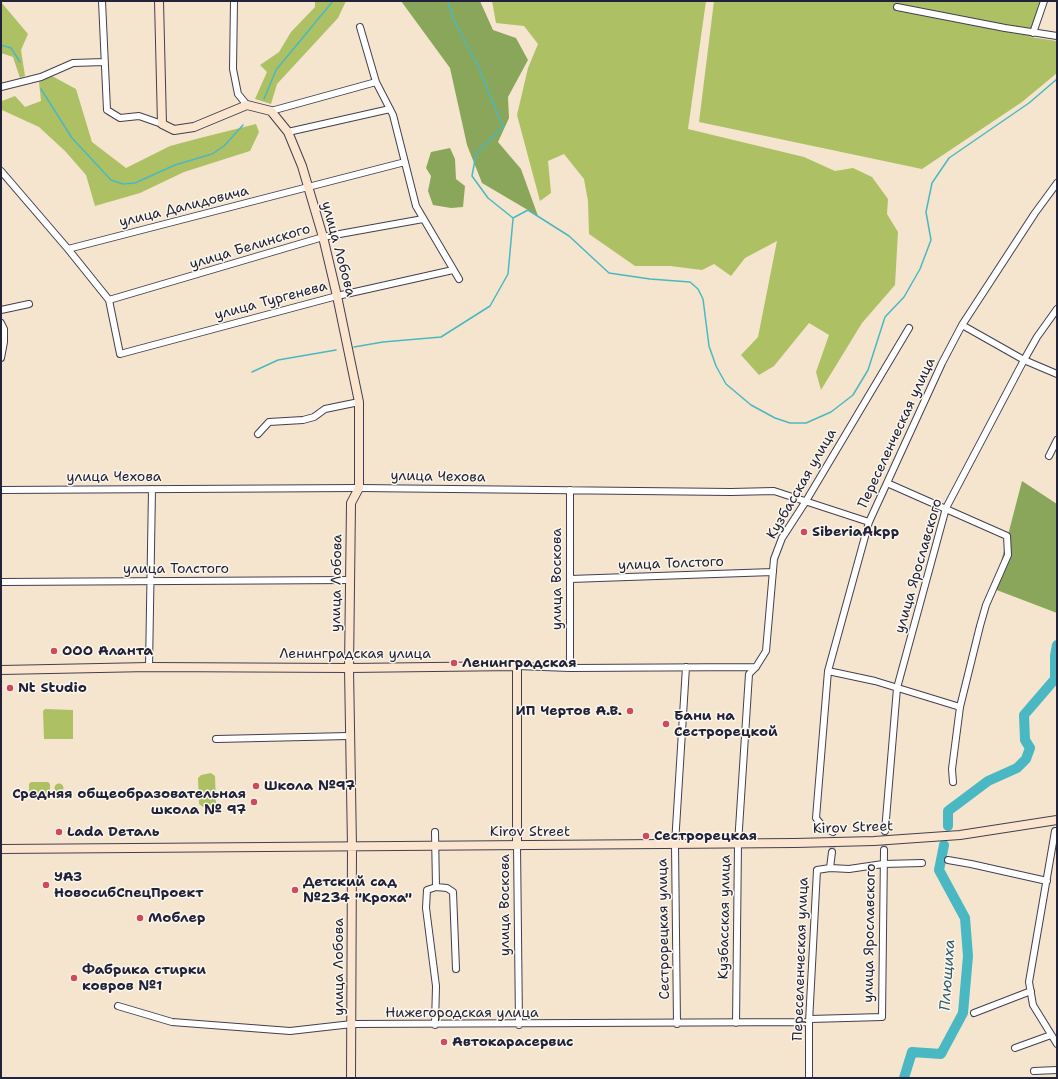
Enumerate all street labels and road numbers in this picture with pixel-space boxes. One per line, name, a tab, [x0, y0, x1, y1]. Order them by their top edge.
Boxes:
street label: улица Далидовича	[118, 183, 250, 231]
street label: улица Лобова	[317, 200, 359, 298]
street label: улица Белинского	[188, 221, 312, 273]
street label: улица Тургенева	[213, 278, 329, 324]
street label: Переселенческая улица	[855, 355, 939, 511]
street label: Кузбасская улица	[764, 426, 840, 542]
street label: улица Чехова	[390, 468, 486, 486]
street label: улица Чехова	[66, 469, 162, 485]
street label: улица Ярославского	[892, 497, 946, 635]
street label: улица Воскова	[549, 528, 565, 630]
street label: улица Лобова	[328, 534, 346, 632]
street label: улица Толстого	[618, 554, 724, 574]
street label: улица Толстого	[123, 561, 229, 577]
street label: Ленинградская улица	[279, 646, 431, 662]
street label: Kirov Street	[813, 818, 893, 838]
street label: Kirov Street	[490, 824, 570, 840]
street label: улица Воскова	[497, 854, 513, 956]
street label: Кузбасская улица	[716, 855, 734, 979]
street label: Сестрорецкая улица	[654, 858, 674, 1000]
street label: улица Ярославского	[860, 863, 880, 1003]
street label: Переселенческая улица	[790, 877, 812, 1041]
street label: улица Лобова	[331, 918, 347, 1016]
street label: Нижегородская улица	[385, 1005, 539, 1021]

